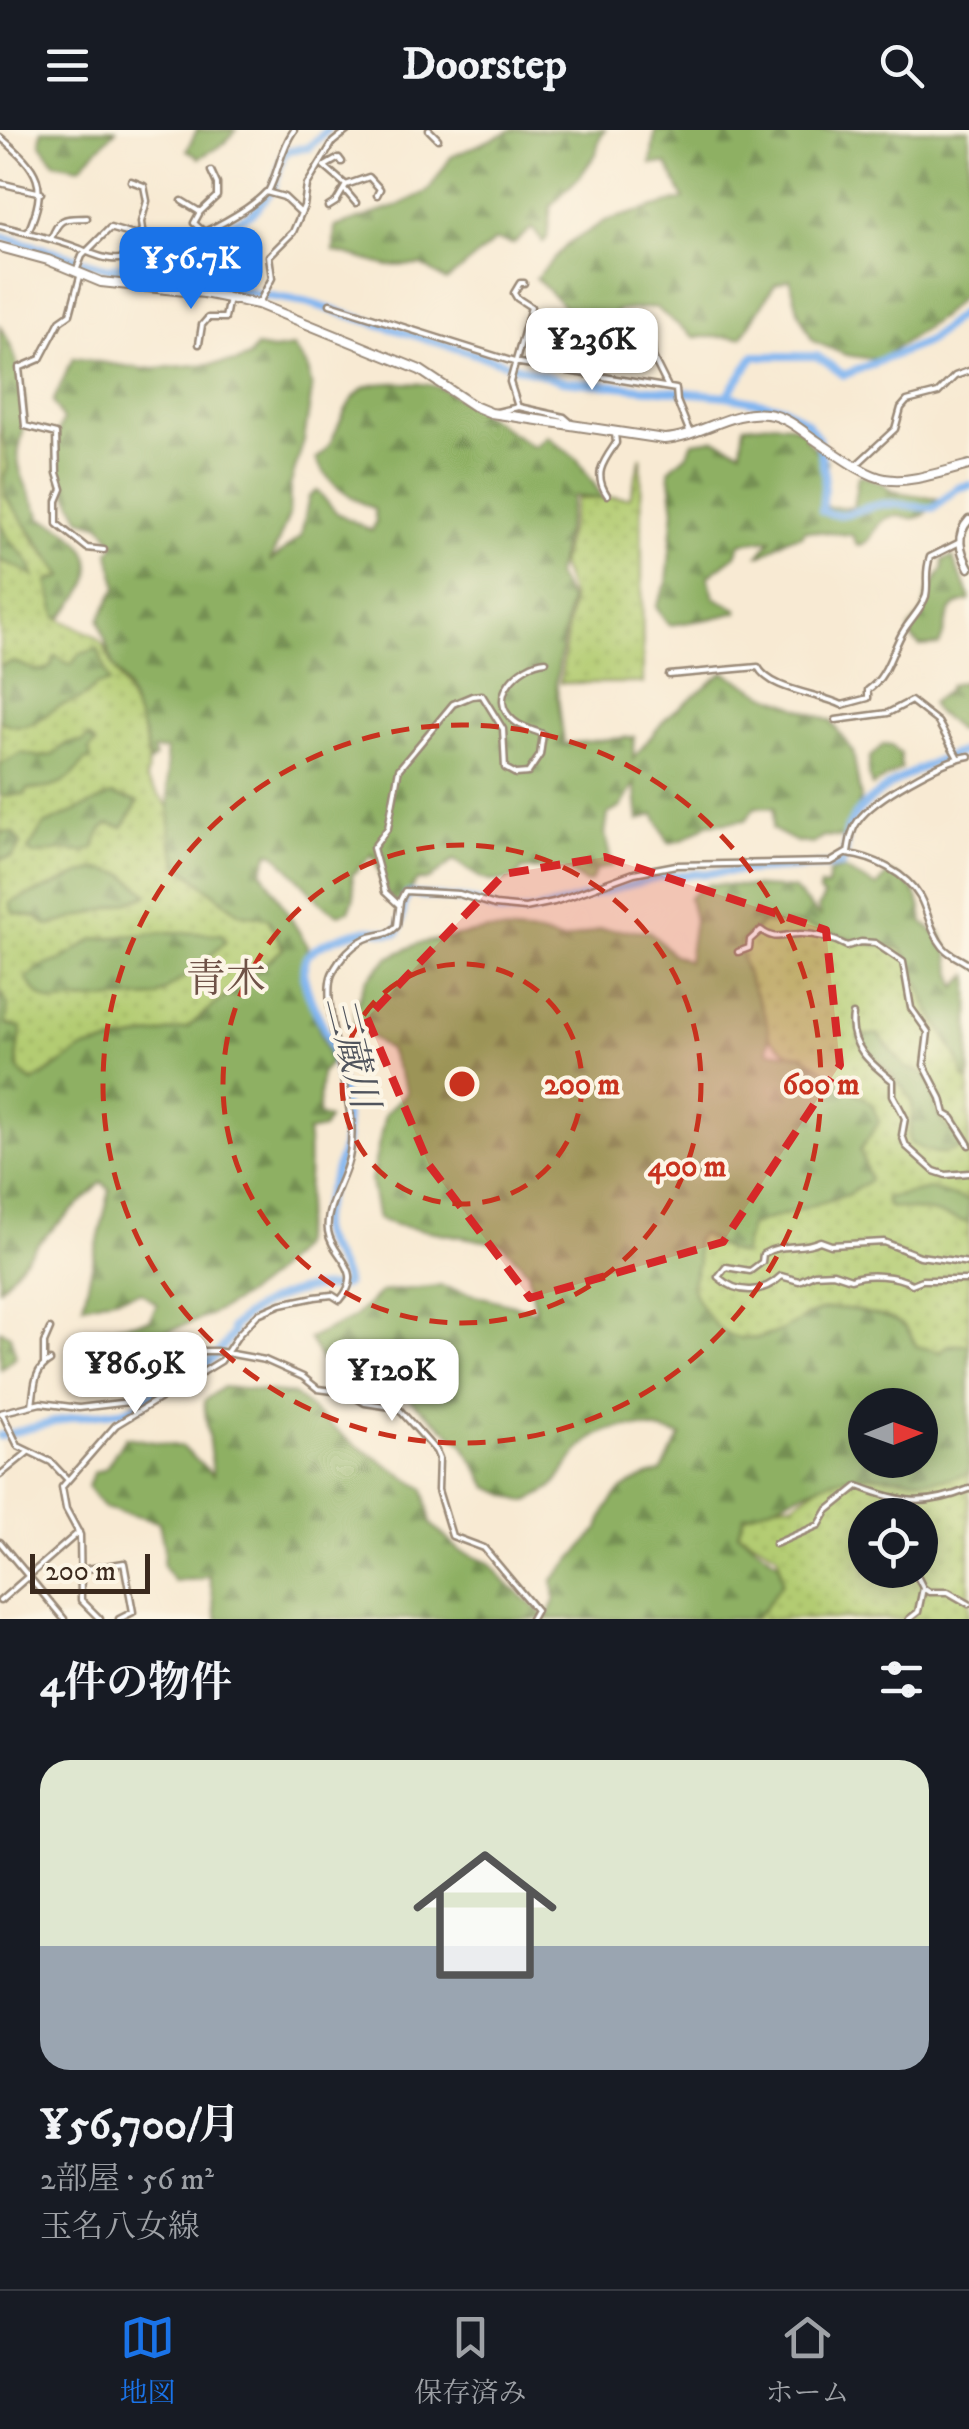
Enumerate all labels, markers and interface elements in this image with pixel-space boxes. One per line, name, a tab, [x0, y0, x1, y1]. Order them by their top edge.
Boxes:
text: Doorstep	[402, 37, 567, 93]
icon: menu	[40, 38, 95, 93]
icon: search	[874, 38, 929, 93]
pin: ¥56.7K	[110, 227, 272, 312]
text: ¥56.7K	[141, 239, 241, 279]
pin: ¥236K	[522, 308, 662, 393]
text: ¥236K	[548, 320, 636, 360]
district label: 青木	[186, 956, 266, 1006]
water label: 三蔵川	[314, 991, 389, 1117]
centre of rings	[444, 1066, 480, 1102]
text: 200 m	[544, 1067, 620, 1104]
text: 600 m	[783, 1067, 860, 1104]
text: 400 m	[648, 1149, 727, 1186]
pin: ¥86.9K	[54, 1332, 216, 1417]
pin: ¥120K	[322, 1339, 462, 1424]
text: ¥86.9K	[85, 1344, 185, 1384]
text: ¥120K	[348, 1351, 436, 1391]
north arrow	[848, 1388, 938, 1478]
map controls	[848, 1388, 938, 1588]
button: locate	[848, 1498, 938, 1588]
scale bar	[30, 1549, 150, 1594]
text: 200 m	[45, 1554, 116, 1589]
icon: filters	[874, 1652, 929, 1707]
text: 4件の物件	[40, 1658, 232, 1710]
icon: home	[395, 1825, 575, 2005]
text: ¥56,700/月	[40, 2100, 240, 2152]
text: 2部屋 · 56 m²	[40, 2160, 214, 2200]
text: 玉名八女線	[40, 2208, 200, 2248]
tab: 地図	[119, 2310, 176, 2411]
tab: 保存済み	[414, 2310, 527, 2411]
tab: ホーム	[765, 2310, 850, 2411]

